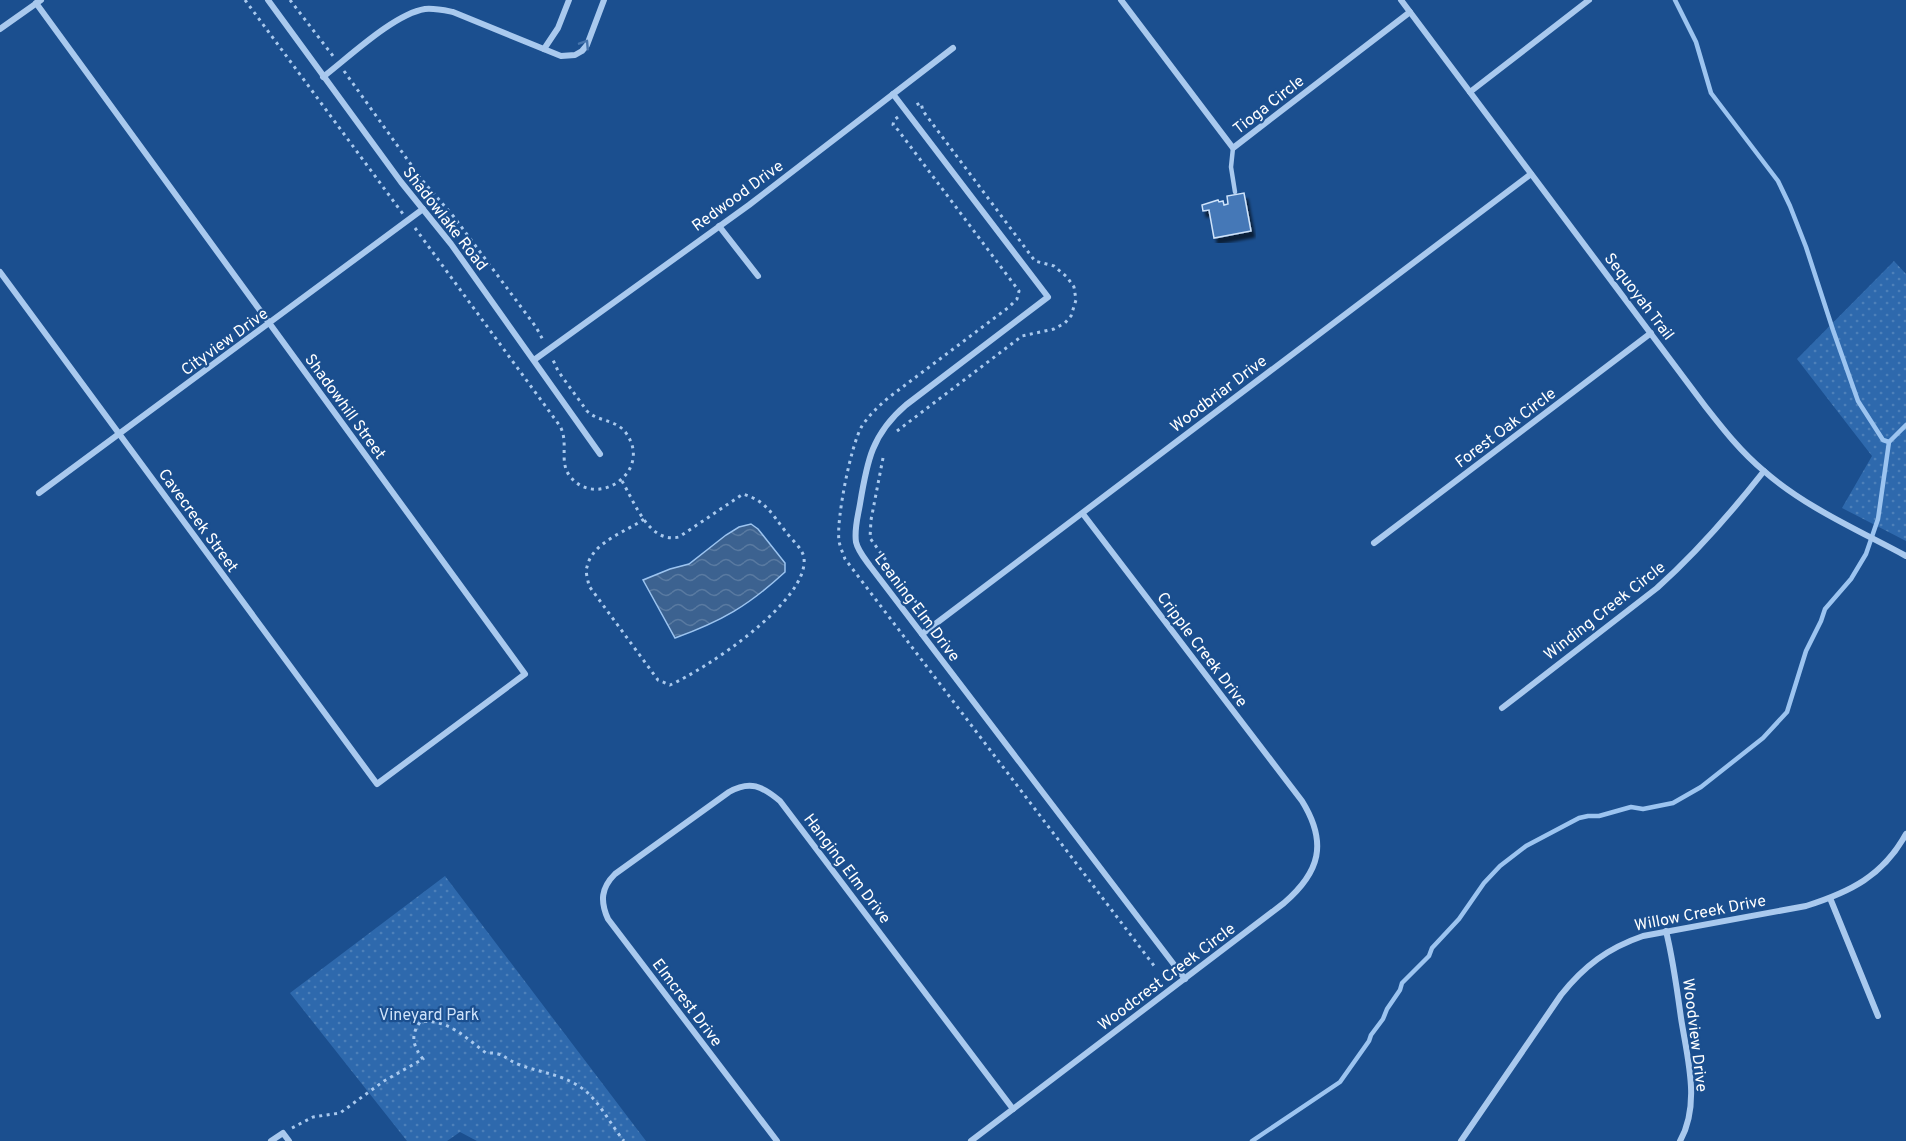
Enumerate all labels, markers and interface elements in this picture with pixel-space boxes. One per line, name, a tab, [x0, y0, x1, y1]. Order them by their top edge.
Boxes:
one-way arrow	[578, 40, 589, 51]
street label: Tioga Circle	[1230, 72, 1309, 140]
street label: Redwood Drive	[688, 157, 788, 237]
street label: Shadowlake Road	[398, 163, 491, 275]
street label: Sequoyah Trail	[1599, 250, 1678, 345]
street label: Cityview Drive	[178, 304, 273, 381]
street label: Shadowhill Street	[299, 350, 389, 464]
street label: Woodbriar Drive	[1167, 352, 1272, 438]
street label: Forest Oak Circle	[1452, 384, 1561, 473]
street label: Cavecreek Street	[153, 465, 242, 577]
street label: Leaning Elm Drive	[869, 550, 964, 666]
street label: Winding Creek Circle	[1540, 558, 1670, 665]
street label: Cripple Creek Drive	[1152, 589, 1251, 712]
street label: Hanging Elm Drive	[798, 810, 894, 928]
street label: Willow Creek Drive	[1633, 891, 1768, 937]
street label: Woodcrest Creek Circle	[1095, 919, 1240, 1036]
street label: Elmcrest Drive	[647, 955, 726, 1051]
street label: Woodview Drive	[1677, 977, 1711, 1093]
park label: Vineyard Park	[379, 1006, 479, 1026]

